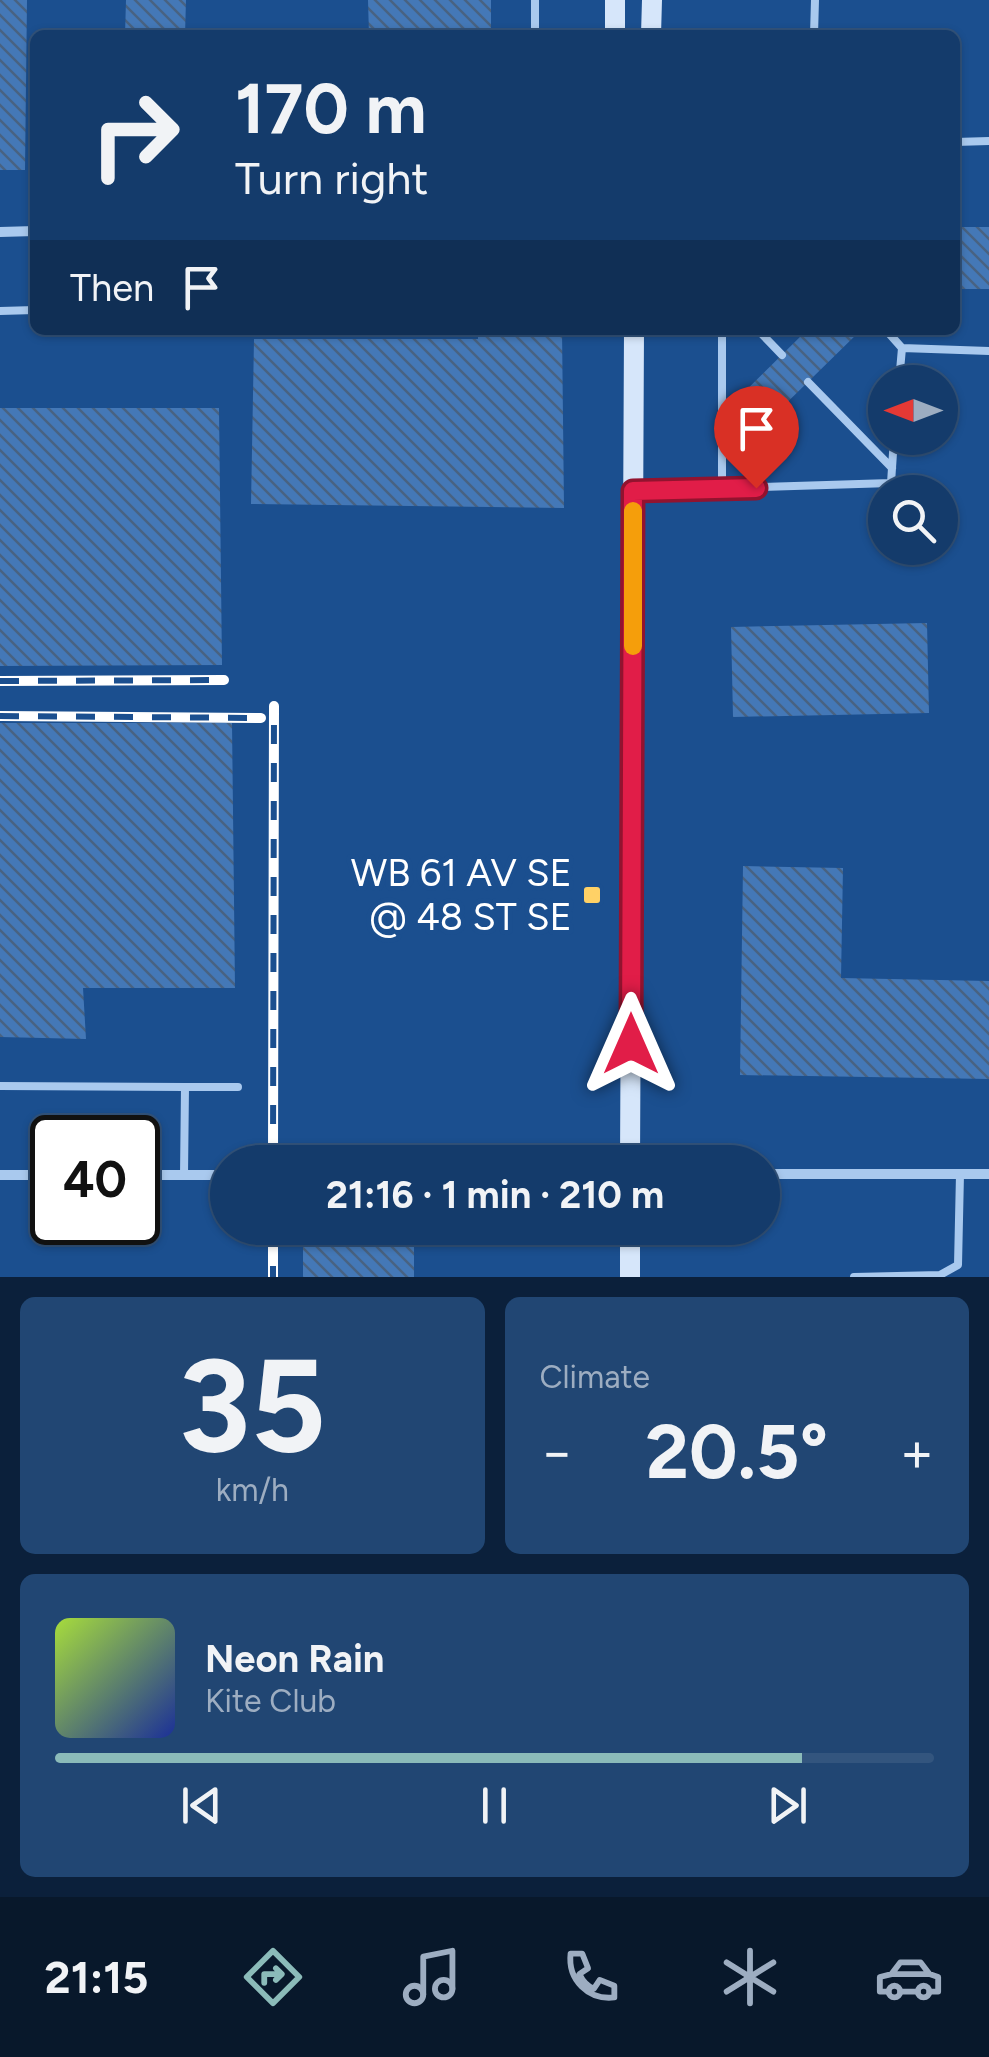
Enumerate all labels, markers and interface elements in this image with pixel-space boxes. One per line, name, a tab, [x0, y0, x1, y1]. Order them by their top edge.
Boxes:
text: 170 m	[235, 66, 427, 151]
icon: right	[70, 70, 200, 200]
text: Turn right	[235, 151, 428, 205]
icon: arrive	[174, 260, 229, 315]
text: Then	[70, 265, 154, 311]
north arrow	[868, 365, 958, 455]
map controls	[868, 365, 958, 565]
pin	[714, 386, 799, 489]
icon: arrive	[729, 401, 784, 456]
button: search	[868, 475, 958, 565]
place label: WB 61 AV SE @ 48 ST SE	[351, 850, 572, 940]
marker: WB 61 AV SE @ 48 ST SE	[581, 884, 603, 906]
position arrow	[579, 992, 683, 1096]
speed limit sign: 40	[30, 1115, 160, 1245]
text: 21:16 · 1 min · 210 m	[326, 1172, 664, 1218]
text: 35	[178, 1328, 326, 1484]
text: Climate	[540, 1358, 650, 1396]
text: 20.5°	[645, 1407, 828, 1497]
text: −	[540, 1419, 574, 1485]
text: +	[900, 1419, 934, 1485]
text: km/h	[216, 1471, 289, 1509]
text: Neon Rain	[205, 1636, 384, 1682]
text: Kite Club	[205, 1682, 336, 1720]
icon: previous	[174, 1778, 229, 1833]
icon: pause	[467, 1778, 522, 1833]
icon: next	[760, 1778, 815, 1833]
icon: directions	[238, 1942, 308, 2012]
icon: music	[397, 1942, 467, 2012]
icon: phone	[556, 1942, 626, 2012]
icon: climate	[715, 1942, 785, 2012]
icon: car	[874, 1942, 944, 2012]
text: 21:15	[45, 1950, 148, 2004]

